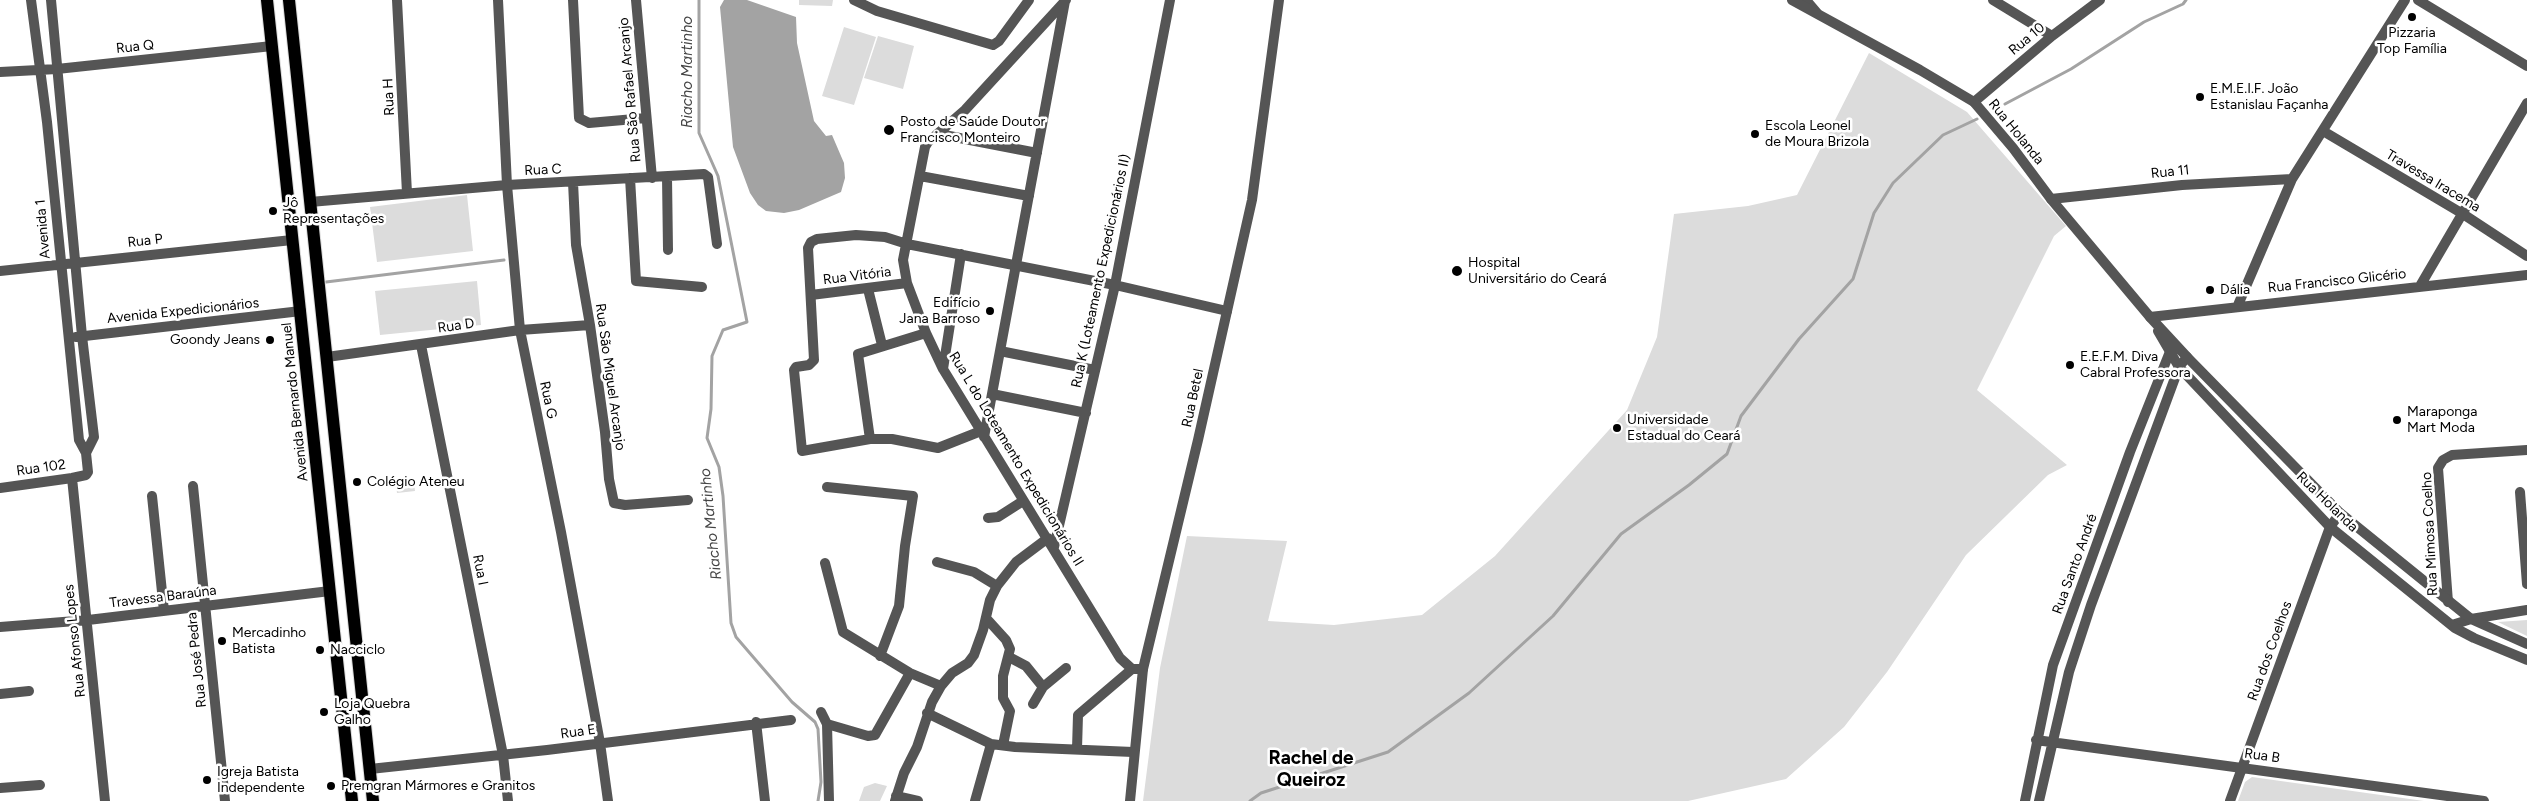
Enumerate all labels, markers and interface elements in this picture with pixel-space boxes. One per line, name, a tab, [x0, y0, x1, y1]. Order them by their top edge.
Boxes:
marker: Pizzaria Top Família	[2406, 11, 2418, 23]
water label: Riacho Martinho	[679, 16, 697, 128]
street label: Rua São Rafael Arcanjo	[615, 17, 645, 163]
street label: Rua 10	[2006, 19, 2048, 59]
place label: Pizzaria Top Família	[2377, 25, 2447, 58]
street label: Rua Q	[115, 37, 155, 57]
street label: Rua H	[380, 78, 398, 116]
place label: E.M.E.I.F. João Estanislau Façanha	[2210, 81, 2328, 114]
marker: E.M.E.I.F. João Estanislau Façanha	[2194, 91, 2206, 103]
street label: Rua Holanda	[1985, 96, 2047, 168]
place label: Posto de Saúde Doutor Francisco Monteiro	[900, 114, 1045, 146]
place label: Escola Leonel de Moura Brizola	[1765, 118, 1869, 150]
marker: Posto de Saúde Doutor Francisco Monteiro	[882, 123, 896, 137]
marker: Escola Leonel de Moura Brizola	[1749, 128, 1761, 140]
street label: Travessa Iracema	[2383, 146, 2483, 216]
street label: Rua K (Loteamento Expedicionários II)	[1068, 153, 1134, 389]
street label: Rua C	[524, 161, 562, 179]
street label: Rua 11	[2150, 162, 2190, 182]
place label: Jô Representações	[283, 195, 384, 228]
street label: Avenida 1	[32, 199, 54, 259]
marker: Jô Representações	[267, 205, 279, 217]
street label: Rua P	[127, 231, 163, 251]
place label: Hospital Universitário do Ceará	[1468, 255, 1607, 288]
street label: Rua Vitória	[822, 263, 892, 289]
marker: Hospital Universitário do Ceará	[1450, 264, 1464, 278]
street label: Rua Francisco Glicério	[2267, 265, 2407, 297]
place label: Dália	[2220, 282, 2250, 298]
marker: Dália	[2204, 284, 2216, 296]
street label: Avenida Expedicionários	[106, 295, 260, 327]
place label: Edifício Jana Barroso	[899, 295, 980, 328]
street label: Rua São Miguel Arcanjo	[591, 302, 629, 452]
marker: Edifício Jana Barroso	[984, 305, 996, 317]
street label: Rua D	[437, 315, 475, 337]
street label: Avenida Bernardo Manuel	[278, 322, 312, 482]
place label: Goondy Jeans	[170, 332, 260, 348]
marker: Goondy Jeans	[264, 334, 276, 346]
street label: Rua L do Loteamento Expedicionários II	[945, 349, 1087, 569]
place label: E.E.F.M. Diva Cabral Professora	[2080, 349, 2191, 382]
marker: E.E.F.M. Diva Cabral Professora	[2064, 359, 2076, 371]
street label: Rua Betel	[1179, 367, 1207, 429]
street label: Rua G	[536, 380, 560, 420]
place label: Maraponga Mart Moda	[2407, 404, 2477, 437]
place label: Universidade Estadual do Ceará	[1627, 412, 1740, 444]
marker: Maraponga Mart Moda	[2391, 414, 2403, 426]
marker: Universidade Estadual do Ceará	[1611, 422, 1623, 434]
street label: Rua 102	[15, 456, 67, 480]
water label: Riacho Martinho	[696, 467, 726, 581]
street label: Rua Holanda	[2293, 468, 2361, 536]
street label: Rua Mimosa Coelho	[2418, 471, 2442, 597]
place label: Colégio Ateneu	[367, 474, 465, 490]
marker: Colégio Ateneu	[351, 476, 363, 488]
street label: Rua Santo André	[2049, 512, 2101, 616]
street label: Rua I	[469, 553, 491, 587]
street label: Travessa Baraúna	[109, 582, 217, 612]
street label: Rua Afonso Lopes	[61, 584, 89, 698]
street label: Rua dos Coelhos	[2244, 599, 2296, 703]
street label: Rua José Pedra	[184, 611, 210, 709]
place label: Mercadinho Batista	[232, 625, 306, 658]
marker: Mercadinho Batista	[216, 635, 228, 647]
place label: Nacciclo	[330, 642, 385, 658]
marker: Nacciclo	[314, 644, 326, 656]
place label: Loja Quebra Galho	[334, 696, 410, 729]
marker: Loja Quebra Galho	[318, 706, 330, 718]
street label: Rua E	[559, 721, 597, 743]
street label: Rua B	[2243, 745, 2281, 767]
district label: Rachel de Queiroz	[1268, 747, 1354, 791]
place label: Igreja Batista Independente	[217, 764, 305, 796]
marker: Igreja Batista Independente	[201, 774, 213, 786]
place label: Premgran Mármores e Granitos	[341, 778, 535, 794]
marker: Premgran Mármores e Granitos	[325, 780, 337, 792]

